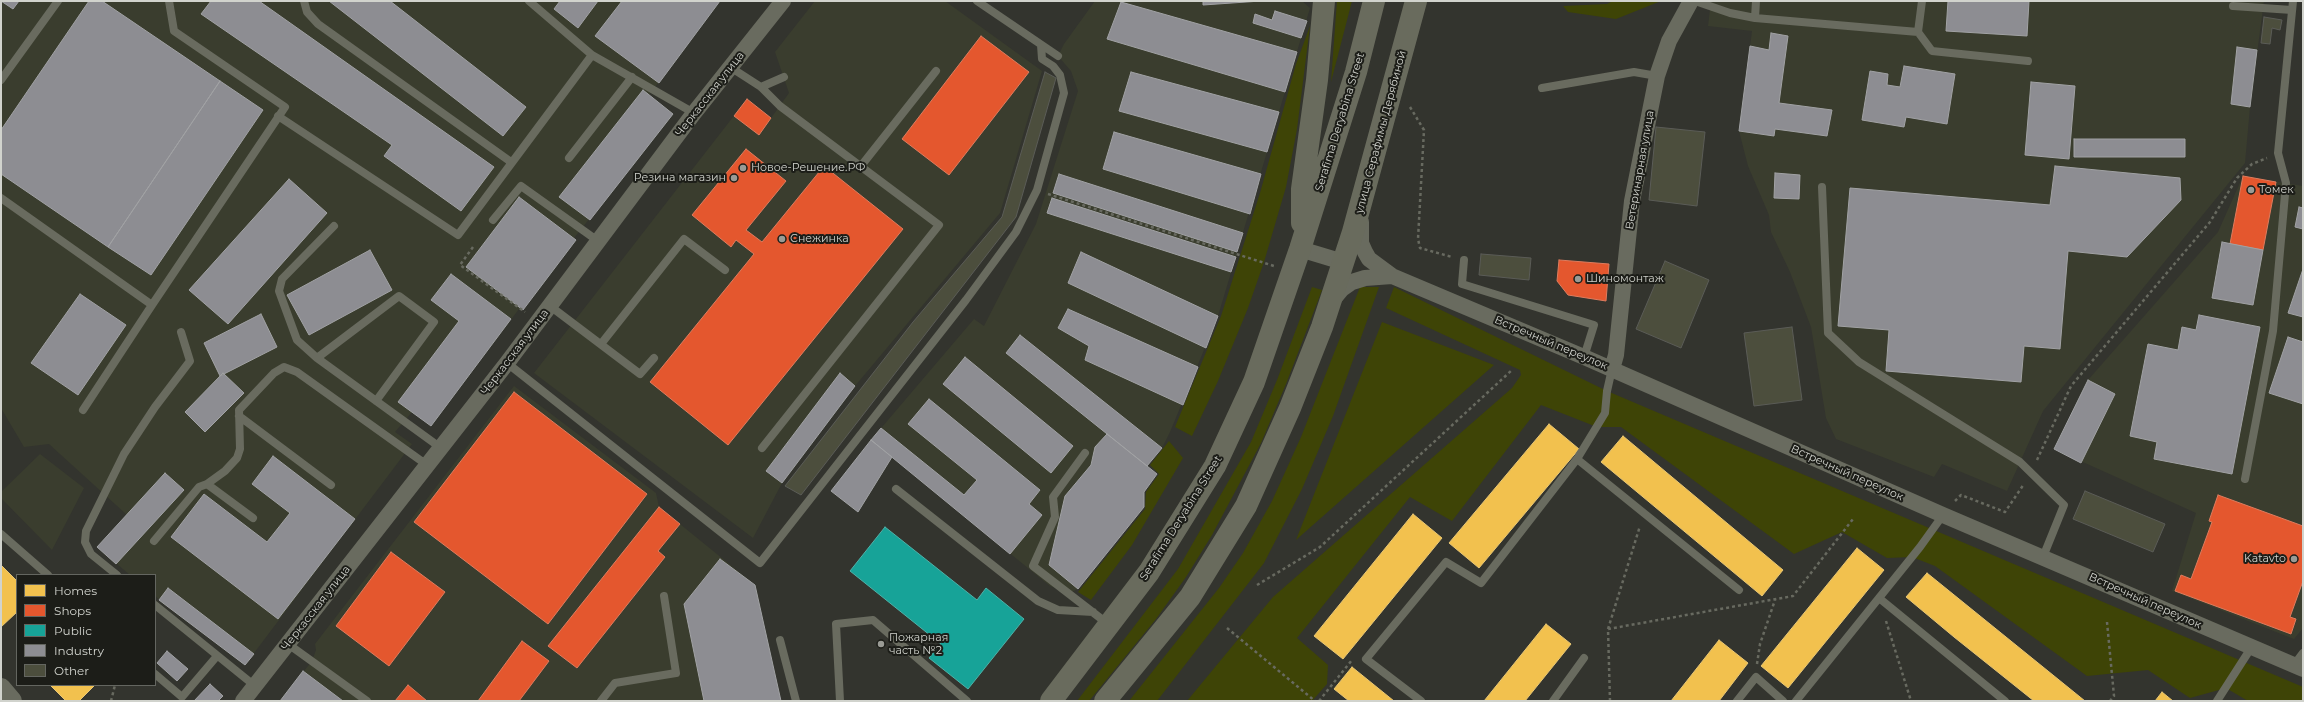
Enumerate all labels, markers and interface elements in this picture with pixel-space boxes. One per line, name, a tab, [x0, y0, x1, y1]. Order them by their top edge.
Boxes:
street label: Черкасская улица	[673, 49, 747, 139]
street label: улица Серафимы Дерябиной	[1353, 49, 1409, 215]
street label: Serafima Deryabina Street	[1313, 51, 1367, 193]
street label: Ветеринарная улица	[1623, 109, 1657, 231]
place label: Новое-Решение.РФ	[751, 161, 865, 175]
marker: Новое-Решение.РФ	[738, 163, 748, 173]
place label: Резина магазин	[634, 171, 726, 185]
marker: Резина магазин	[729, 173, 739, 183]
place label: Томек	[2259, 183, 2294, 197]
marker: Томек	[2246, 185, 2256, 195]
place label: Снежинка	[790, 232, 849, 246]
marker: Снежинка	[777, 234, 787, 244]
place label: Шиномонтаж	[1586, 272, 1664, 286]
marker: Шиномонтаж	[1573, 274, 1583, 284]
street label: Черкасская улица	[479, 307, 551, 397]
street label: Встречный переулок	[1492, 313, 1610, 373]
street label: Встречный переулок	[1789, 442, 1905, 504]
street label: Serafima Deryabina Street	[1137, 453, 1225, 583]
place label: Katavto	[2244, 552, 2286, 566]
marker: Katavto	[2289, 554, 2299, 564]
street label: Черкасская улица	[279, 563, 353, 653]
street label: Встречный переулок	[2087, 570, 2203, 632]
legend	[16, 574, 156, 686]
text: Homes	[54, 583, 97, 598]
text: Shops	[54, 603, 91, 618]
text: Public	[54, 623, 92, 638]
place label: Пожарная часть №2	[889, 631, 948, 657]
marker: Пожарная часть №2	[876, 639, 886, 649]
text: Industry	[54, 643, 104, 658]
text: Other	[54, 663, 89, 678]

